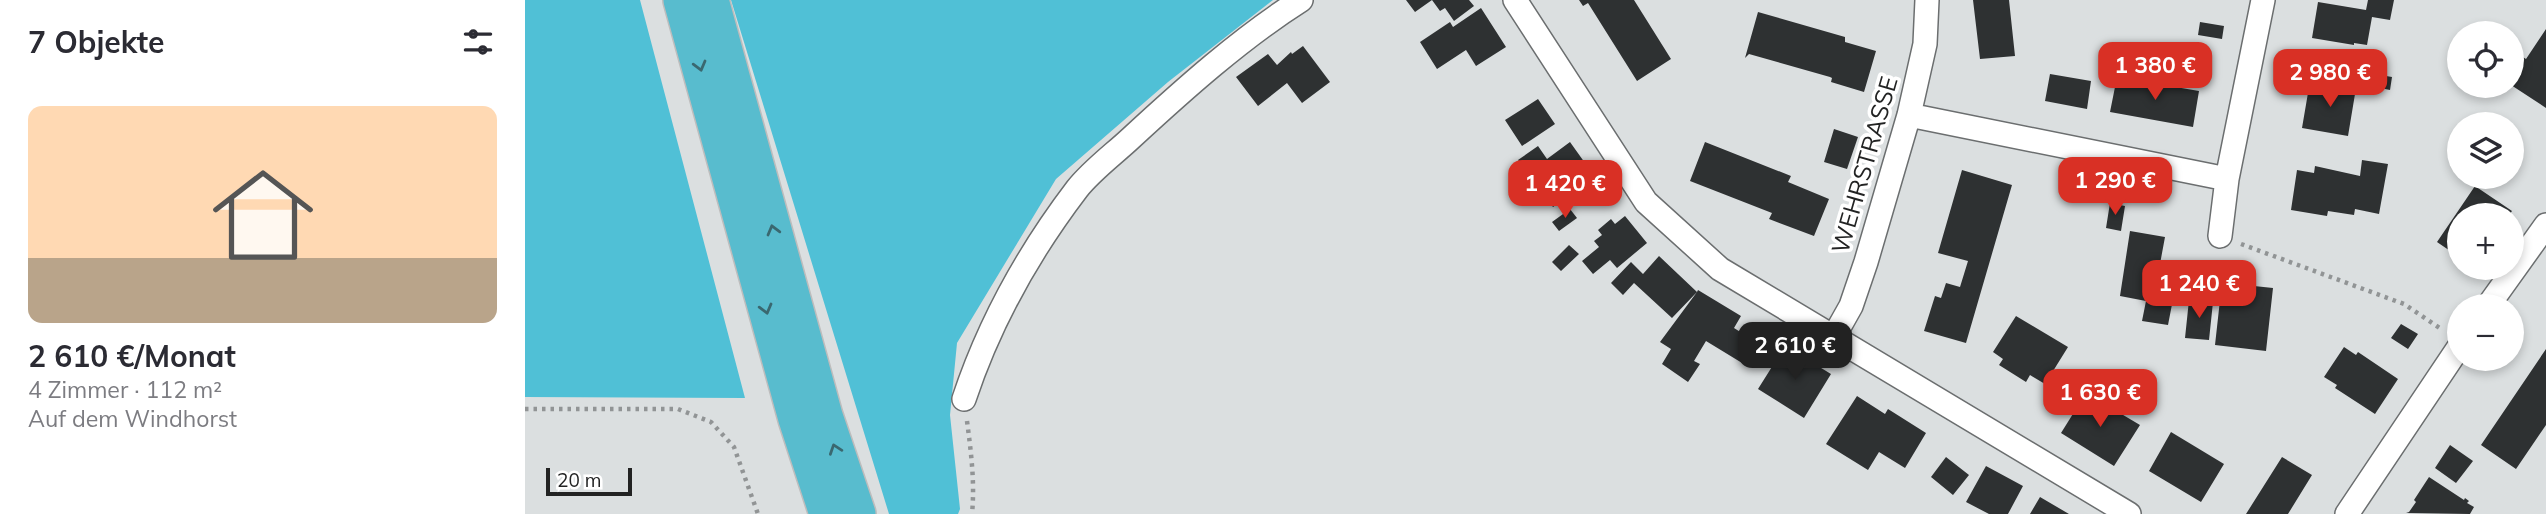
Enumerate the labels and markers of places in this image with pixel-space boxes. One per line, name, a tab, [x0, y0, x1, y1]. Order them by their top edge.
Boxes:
pin: 1 380 €	[2090, 42, 2220, 102]
pin: 2 980 €	[2265, 50, 2395, 109]
pin: 1 290 €	[2050, 158, 2180, 217]
pin: 1 420 €	[1500, 160, 1630, 220]
pin: 1 240 €	[2134, 260, 2264, 320]
pin: 2 610 €	[1730, 322, 1860, 382]
pin: 1 630 €	[2035, 370, 2165, 429]

